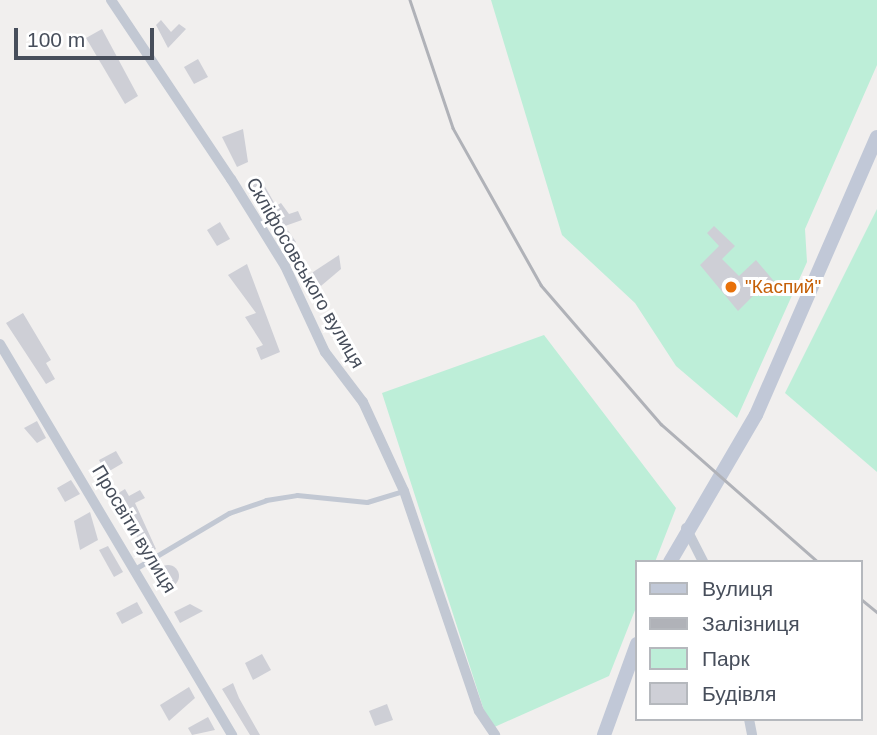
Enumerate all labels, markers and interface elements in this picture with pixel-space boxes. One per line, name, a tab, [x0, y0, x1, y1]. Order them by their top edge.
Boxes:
scale bar	[18, 14, 158, 58]
text: 100 m	[27, 28, 85, 51]
street label: Скліфосовського вулиця	[241, 174, 369, 372]
place label: "Каспий"	[745, 276, 821, 298]
marker: "Каспий"	[723, 279, 739, 295]
street label: Просвіти вулиця	[87, 461, 181, 597]
legend	[636, 560, 863, 721]
text: Вулиця	[702, 577, 773, 600]
text: Залізниця	[702, 612, 800, 635]
text: Парк	[702, 647, 750, 670]
text: Будівля	[702, 682, 776, 705]

